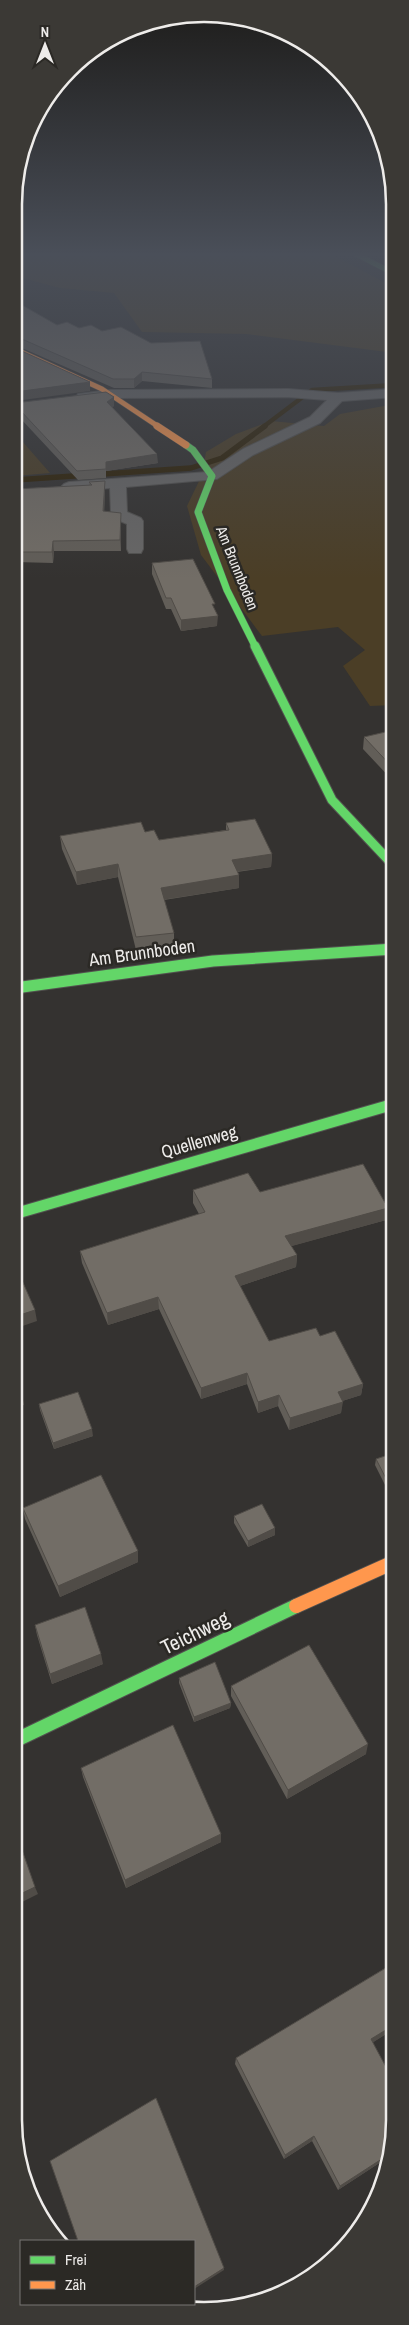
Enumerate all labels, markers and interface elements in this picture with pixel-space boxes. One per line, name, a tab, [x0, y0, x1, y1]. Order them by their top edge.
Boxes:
north arrow	[20, 20, 70, 70]
text: N	[41, 23, 49, 41]
street label: Am Brunnboden	[211, 522, 264, 613]
street label: Am Brunnboden	[86, 933, 196, 972]
street label: Quellenweg	[158, 1119, 241, 1164]
street label: Teichweg	[156, 1603, 234, 1662]
legend	[20, 2240, 195, 2305]
text: Frei	[65, 2249, 87, 2270]
text: Zäh	[65, 2274, 86, 2295]

